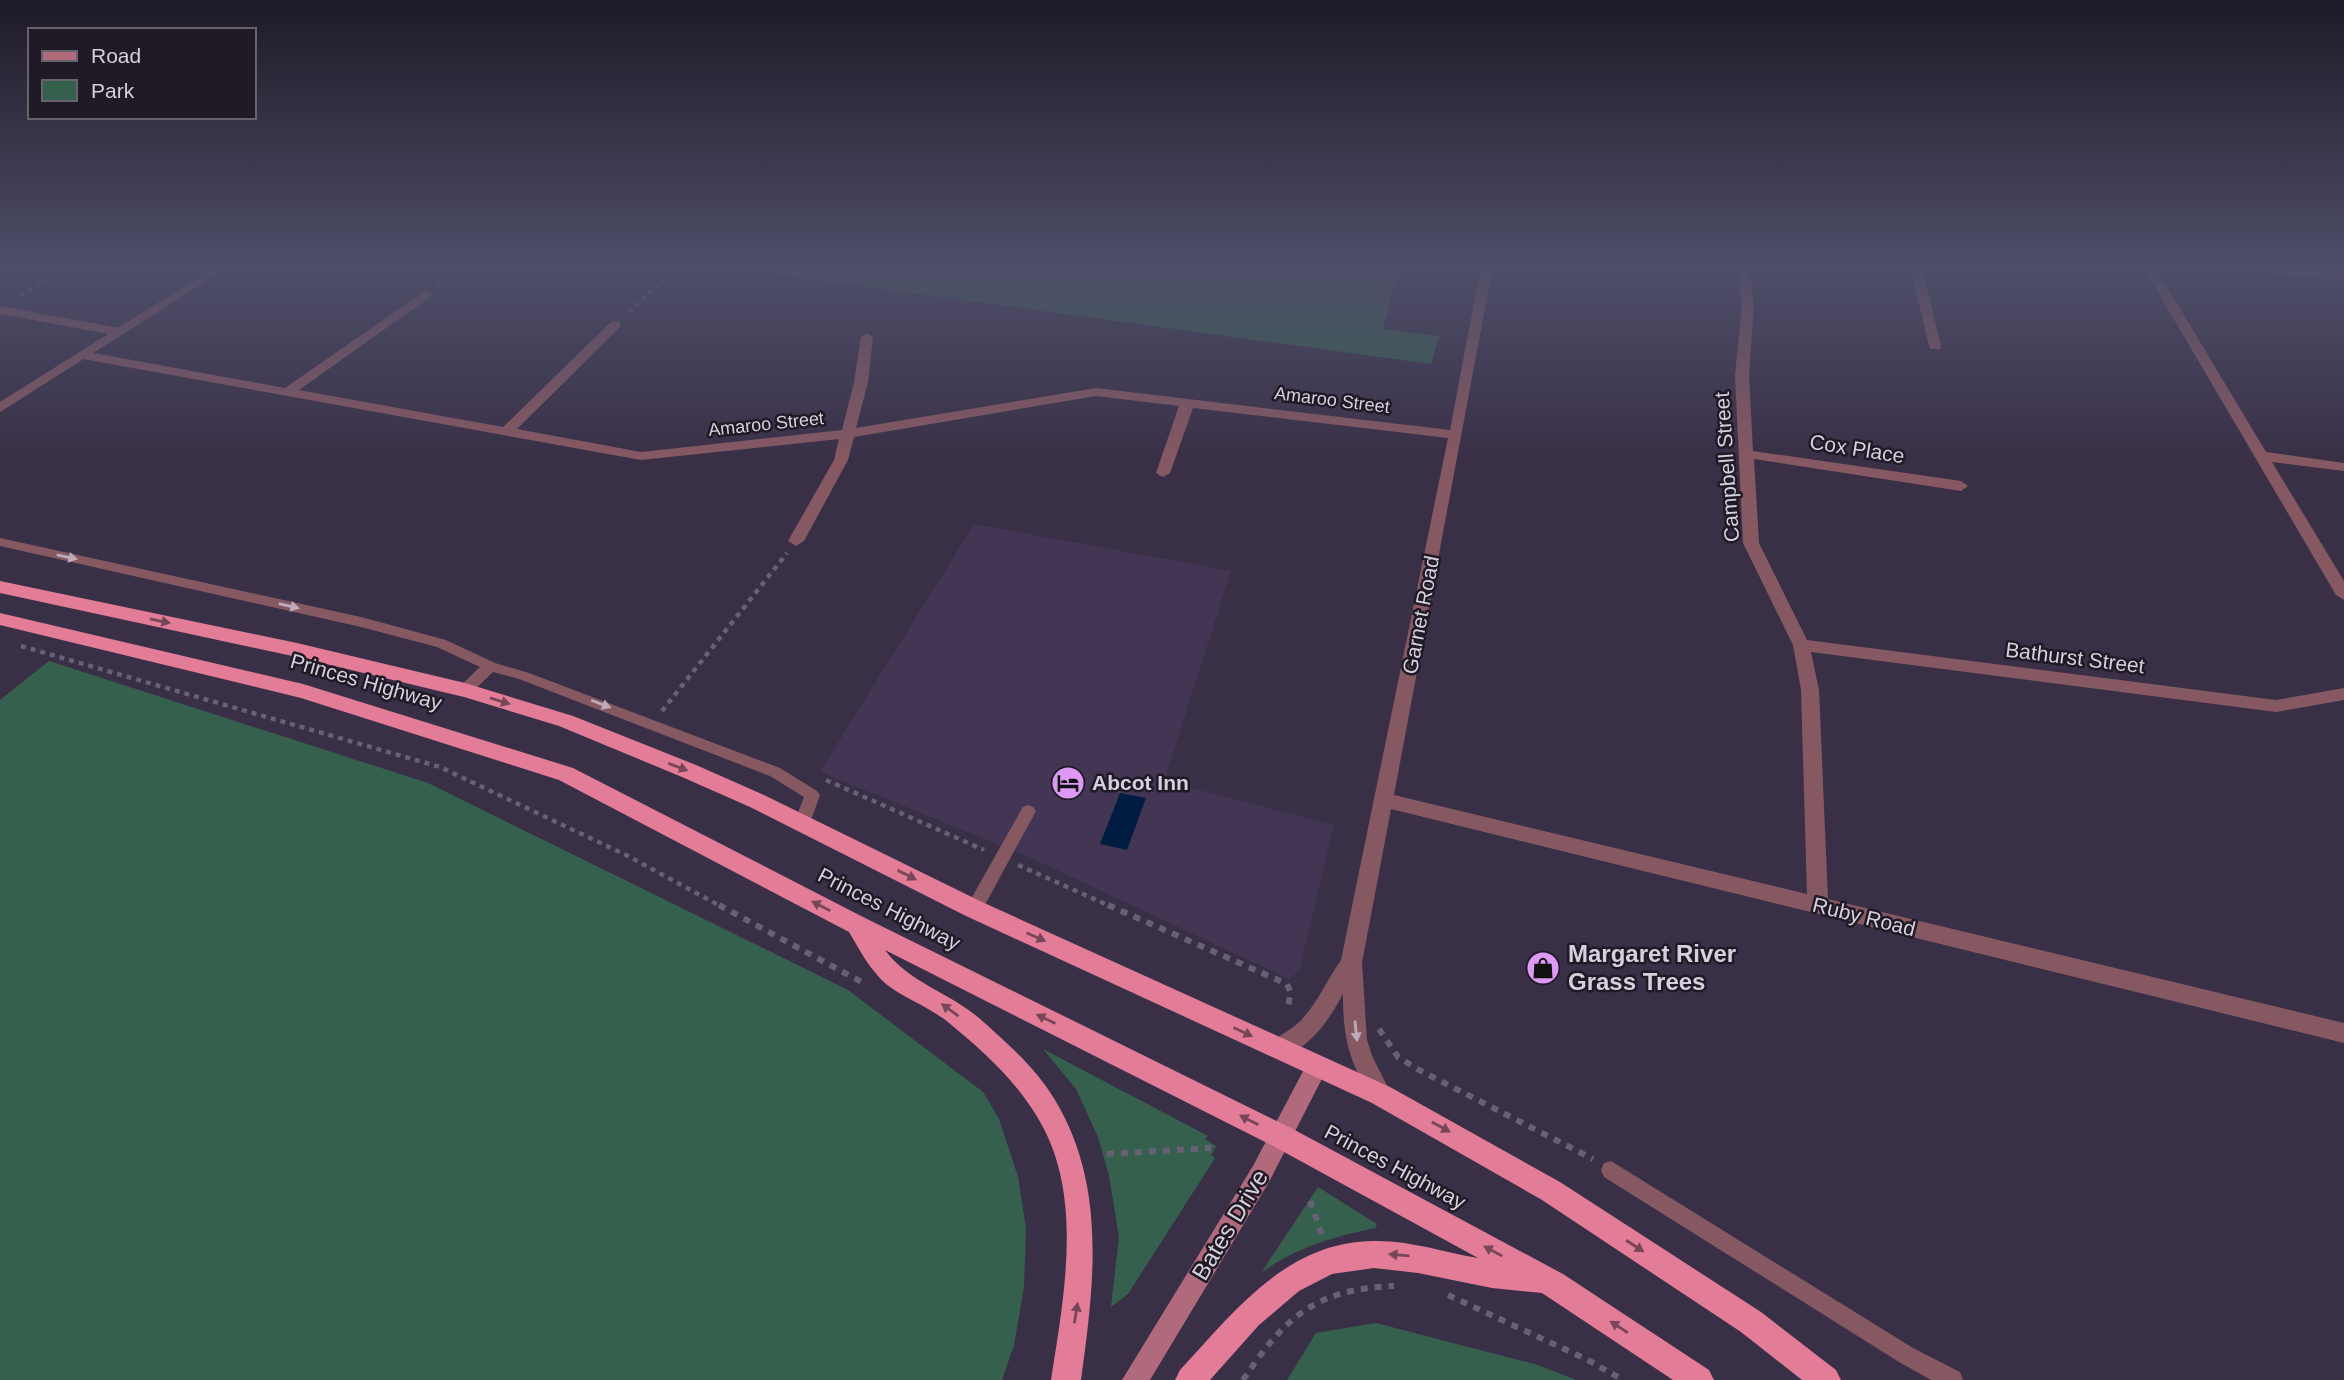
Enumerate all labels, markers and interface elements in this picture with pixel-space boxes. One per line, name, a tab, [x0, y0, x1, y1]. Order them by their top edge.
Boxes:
legend	[28, 28, 256, 119]
text: Road	[91, 44, 141, 67]
text: Park	[91, 79, 135, 102]
street label: Amaroo Street	[1273, 383, 1391, 417]
street label: Campbell Street	[1710, 391, 1743, 543]
street label: Amaroo Street	[707, 408, 825, 440]
street label: Cox Place	[1808, 430, 1906, 467]
one-way arrow	[56, 551, 78, 562]
street label: Garnet Road	[1398, 554, 1443, 676]
one-way arrow	[278, 601, 300, 612]
one-way arrow	[149, 615, 171, 626]
street label: Bathurst Street	[2004, 638, 2146, 677]
street label: Princes Highway	[288, 649, 445, 714]
one-way arrow	[490, 697, 511, 707]
one-way arrow	[590, 699, 611, 710]
one-way arrow	[668, 761, 689, 772]
hotel icon: Abcot Inn	[1049, 764, 1087, 802]
place label: Abcot Inn	[1092, 771, 1189, 794]
street label: Princes Highway	[814, 863, 965, 955]
one-way arrow	[897, 868, 917, 880]
street label: Ruby Road	[1810, 893, 1918, 940]
one-way arrow	[810, 900, 830, 912]
one-way arrow	[1026, 931, 1046, 943]
place label: Margaret River Grass Trees	[1568, 940, 1736, 995]
shop icon: Margaret River Grass Trees	[1524, 949, 1562, 987]
one-way arrow	[941, 1003, 959, 1017]
one-way arrow	[1036, 1013, 1056, 1024]
one-way arrow	[1351, 1020, 1362, 1042]
one-way arrow	[1233, 1026, 1253, 1038]
one-way arrow	[1239, 1115, 1259, 1126]
street label: Princes Highway	[1321, 1120, 1470, 1214]
one-way arrow	[1431, 1121, 1451, 1133]
street label: Bates Drive	[1186, 1165, 1273, 1285]
one-way arrow	[1626, 1239, 1644, 1253]
one-way arrow	[1483, 1245, 1503, 1257]
one-way arrow	[1388, 1250, 1410, 1261]
one-way arrow	[1071, 1301, 1082, 1323]
one-way arrow	[1610, 1321, 1629, 1334]

